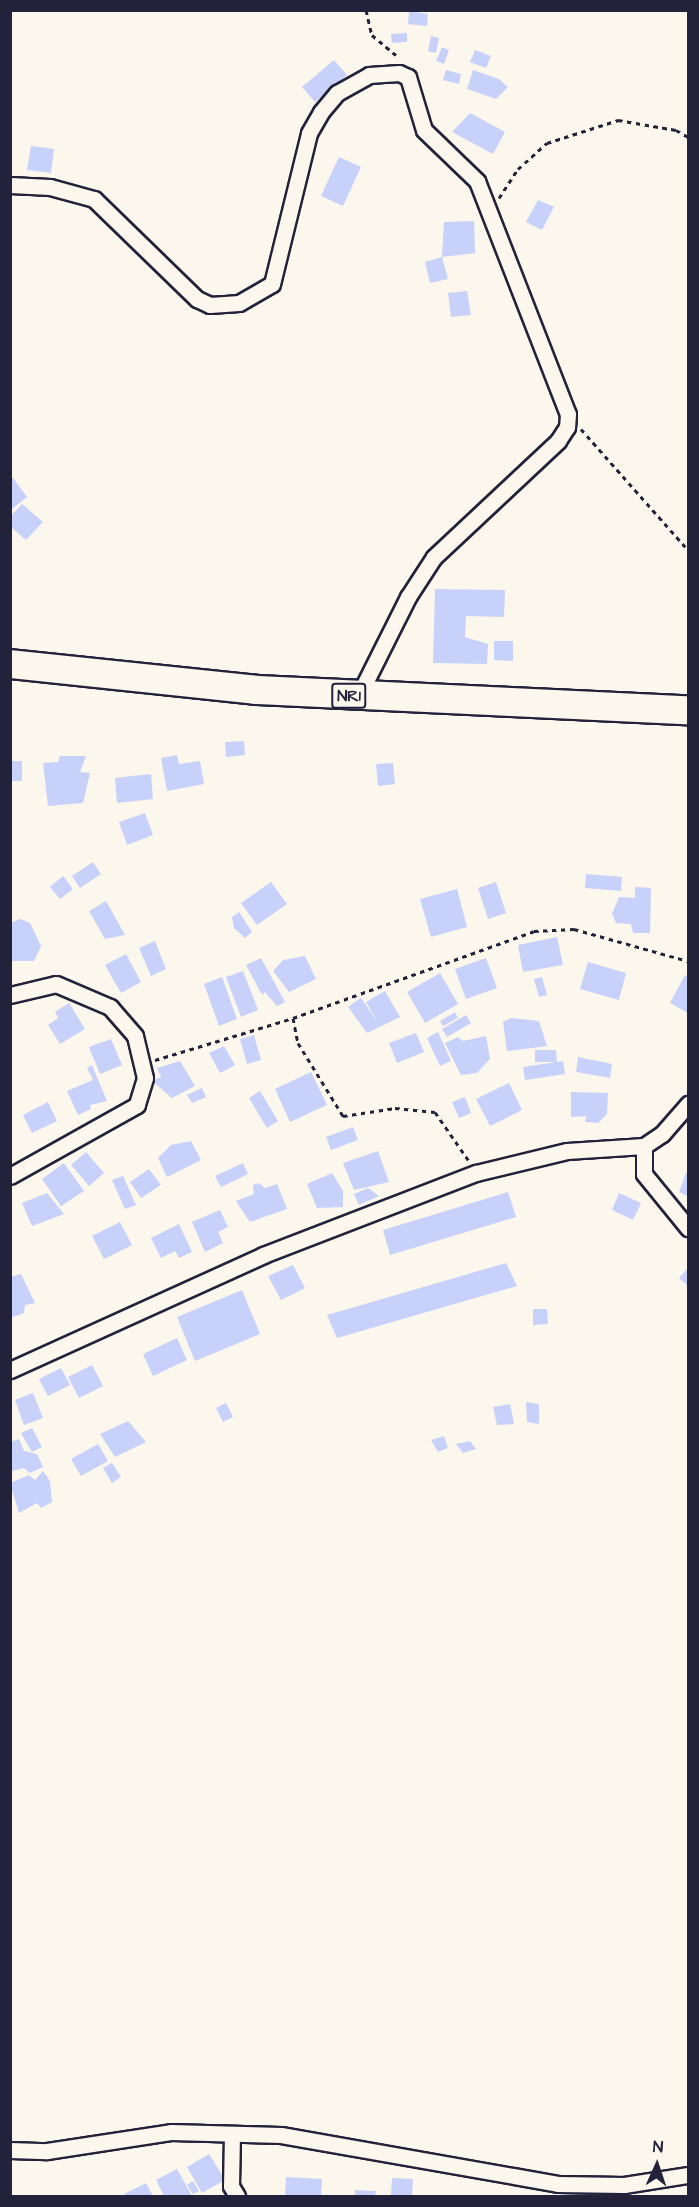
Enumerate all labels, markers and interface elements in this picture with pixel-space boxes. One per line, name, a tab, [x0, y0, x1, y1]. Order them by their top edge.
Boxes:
road number: NR1	[331, 683, 367, 709]
north arrow	[627, 2135, 687, 2195]
text: N	[652, 2136, 664, 2158]

